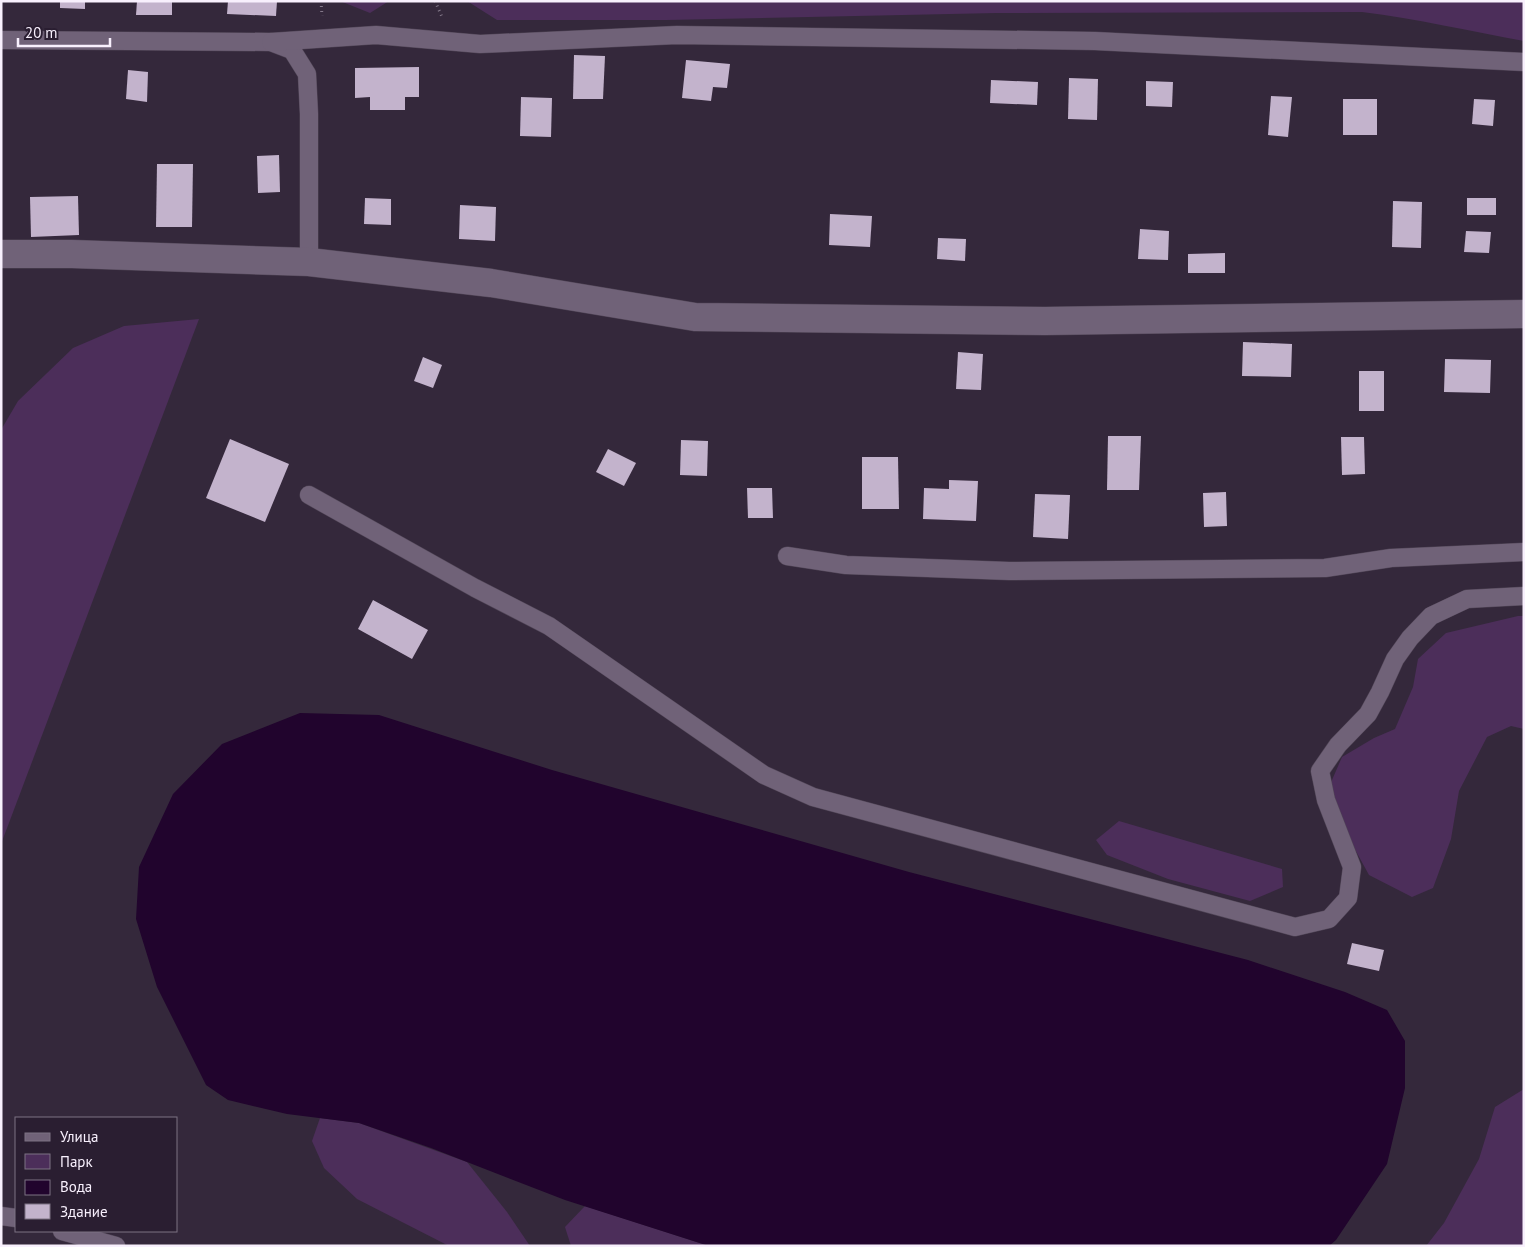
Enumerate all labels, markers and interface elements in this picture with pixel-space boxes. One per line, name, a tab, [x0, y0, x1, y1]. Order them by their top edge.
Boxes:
scale bar	[18, 15, 110, 47]
text: 20 m	[25, 23, 58, 42]
legend	[15, 1117, 178, 1232]
text: Улица	[60, 1127, 98, 1146]
text: Парк	[60, 1152, 93, 1171]
text: Вода	[60, 1177, 92, 1196]
text: Здание	[60, 1202, 108, 1221]

